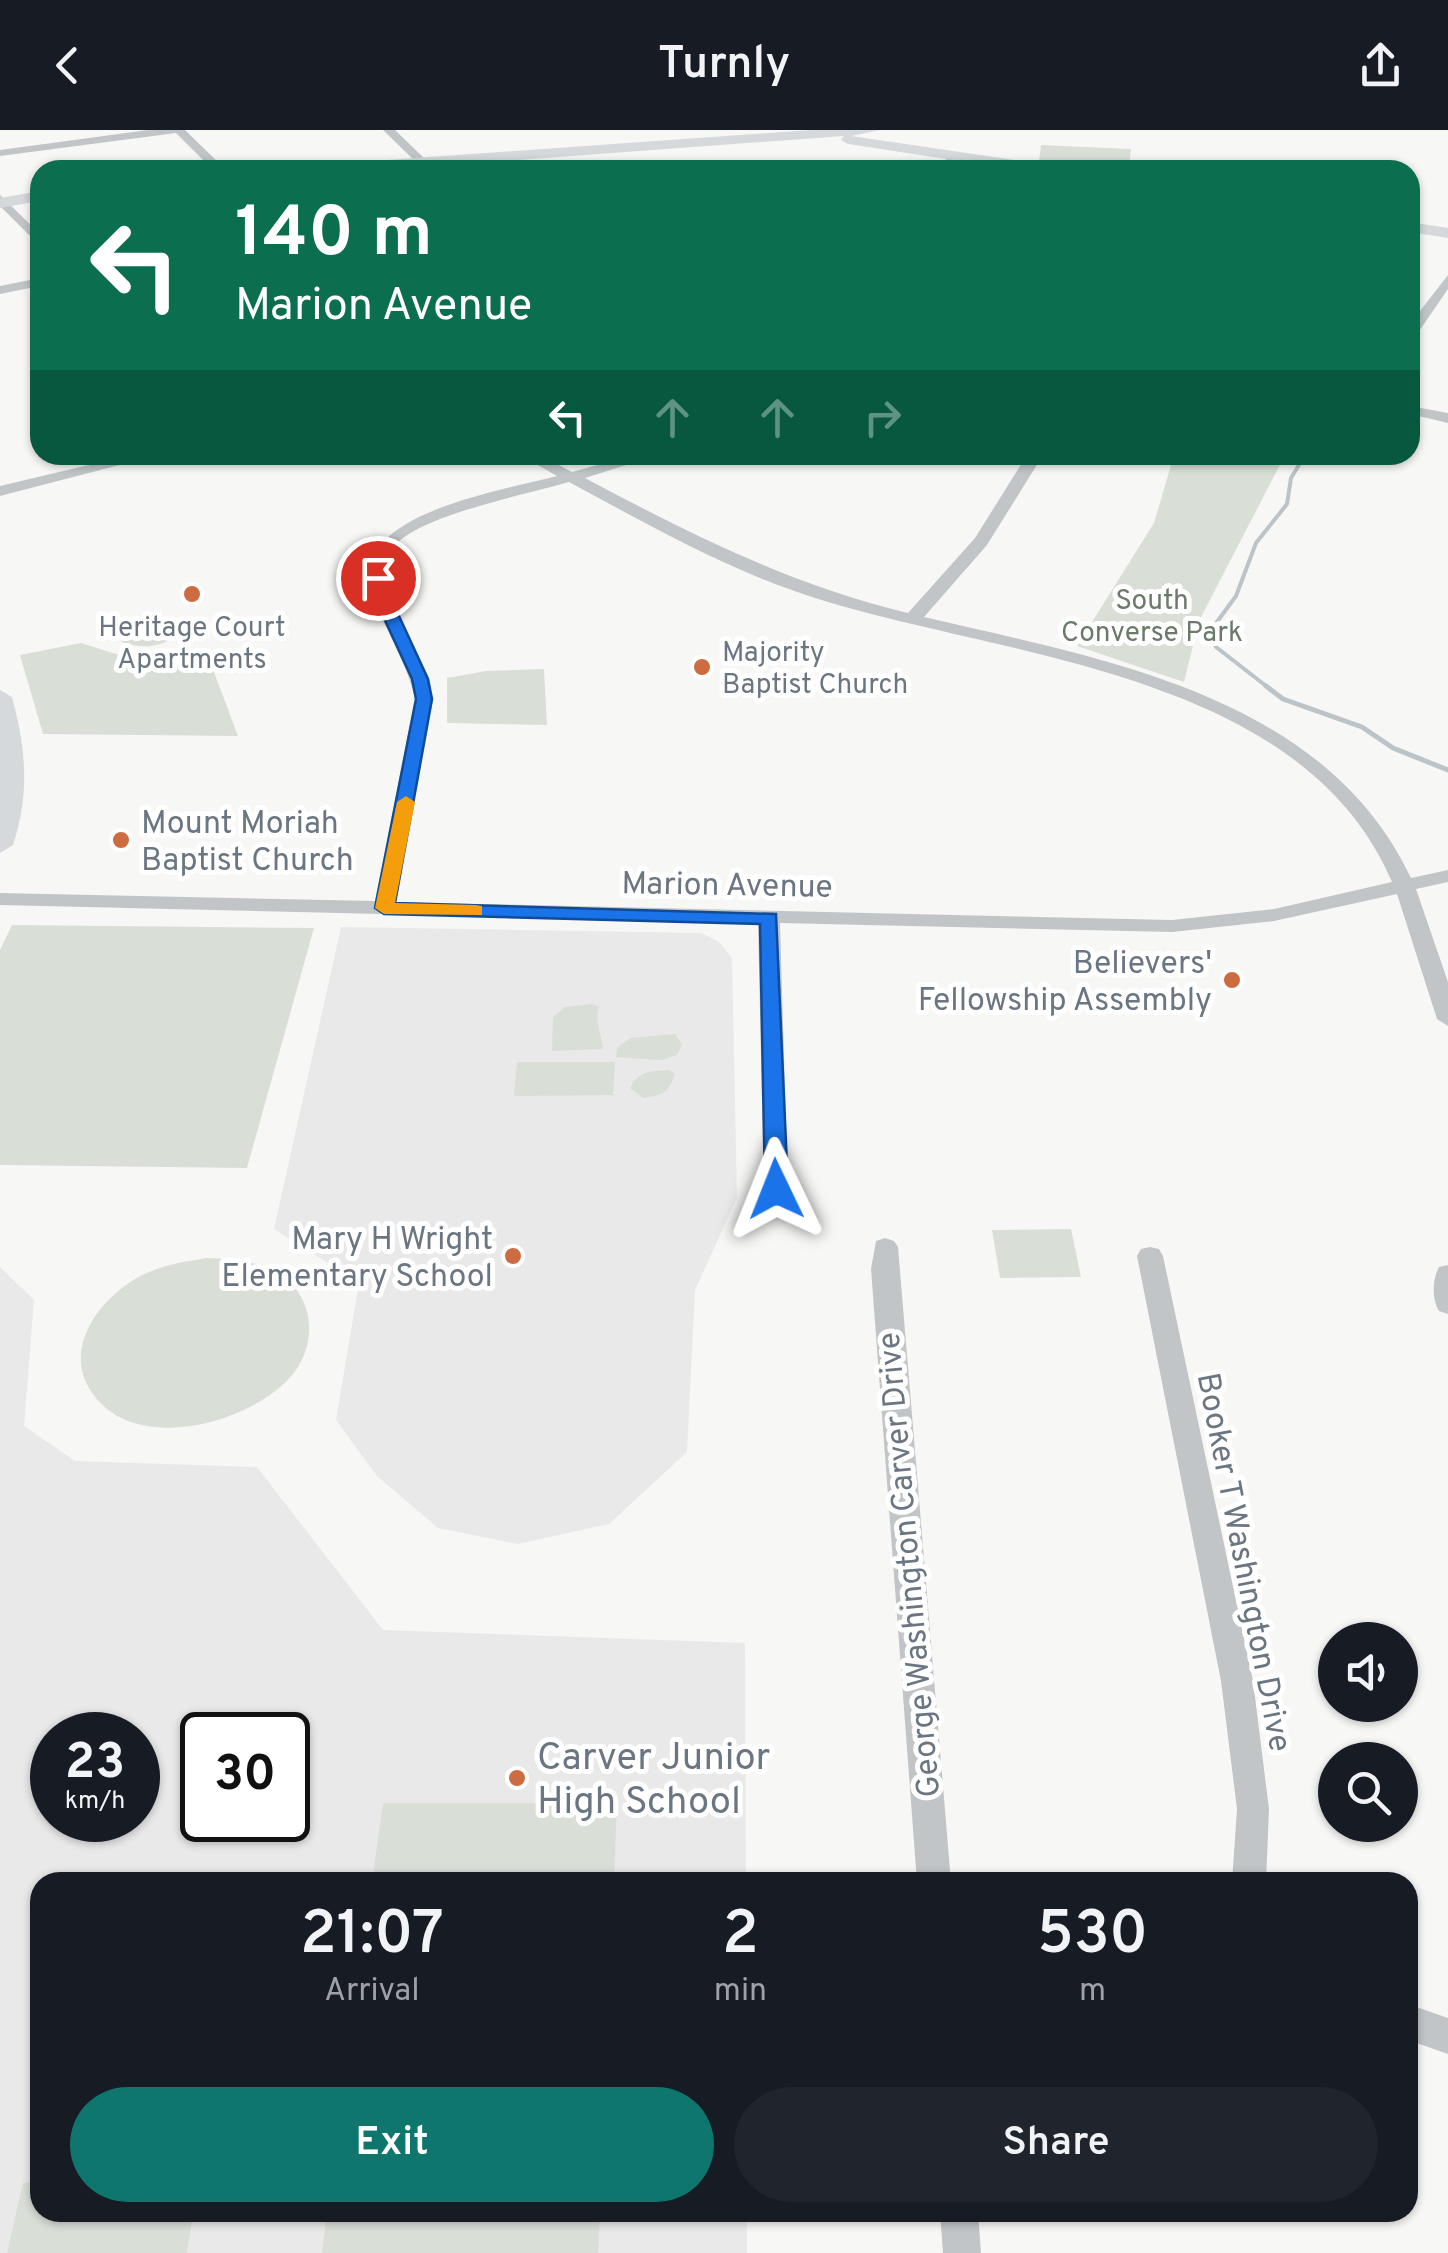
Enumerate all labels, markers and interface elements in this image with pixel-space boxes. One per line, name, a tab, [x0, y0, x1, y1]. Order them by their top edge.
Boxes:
text: Turnly	[658, 37, 790, 94]
icon: back	[40, 38, 95, 93]
icon: share	[1353, 38, 1408, 93]
text: 140 m	[235, 192, 433, 281]
icon: left	[70, 200, 200, 330]
text: Marion Avenue	[235, 279, 532, 336]
icon: left	[540, 390, 595, 445]
icon: ahead	[645, 390, 700, 445]
icon: ahead	[750, 390, 805, 445]
icon: right	[855, 390, 910, 445]
pin	[336, 536, 421, 621]
icon: arrive	[351, 551, 406, 606]
marker: Heritage Court Apartments	[181, 583, 203, 605]
park label: South Converse Park	[1061, 584, 1243, 652]
place label: Heritage Court Apartments	[98, 611, 286, 679]
place label: Majority Baptist Church	[722, 636, 908, 704]
marker: Majority Baptist Church	[691, 656, 713, 678]
place label: Mount Moriah Baptist Church	[141, 805, 354, 882]
marker: Mount Moriah Baptist Church	[110, 829, 132, 851]
street label: Marion Avenue	[621, 865, 833, 909]
place label: Believers' Fellowship Assembly	[918, 945, 1212, 1022]
marker: Believers' Fellowship Assembly	[1221, 969, 1243, 991]
position arrow	[724, 1137, 828, 1241]
place label: Mary H Wright Elementary School	[221, 1221, 493, 1298]
marker: Mary H Wright Elementary School	[502, 1245, 524, 1267]
street label: George Washington Carver Drive	[871, 1330, 951, 1799]
street label: Booker T Washington Drive	[1186, 1370, 1298, 1756]
map controls	[1318, 1622, 1418, 1842]
button: sound	[1318, 1622, 1418, 1722]
speed limit sign: 30	[180, 1712, 310, 1842]
text: 23	[65, 1733, 125, 1796]
place label: Carver Junior High School	[537, 1735, 770, 1828]
button: search	[1318, 1742, 1418, 1842]
marker: Carver Junior High School	[506, 1767, 528, 1789]
text: km/h	[65, 1786, 125, 1818]
text: 21:07	[300, 1899, 444, 1975]
text: 2	[722, 1899, 759, 1975]
text: 530	[1037, 1899, 1148, 1975]
text: Arrival	[324, 1972, 420, 2012]
text: min	[714, 1972, 767, 2012]
text: m	[1079, 1972, 1106, 2012]
button: Exit	[70, 2087, 714, 2202]
button: Share	[734, 2087, 1378, 2202]

